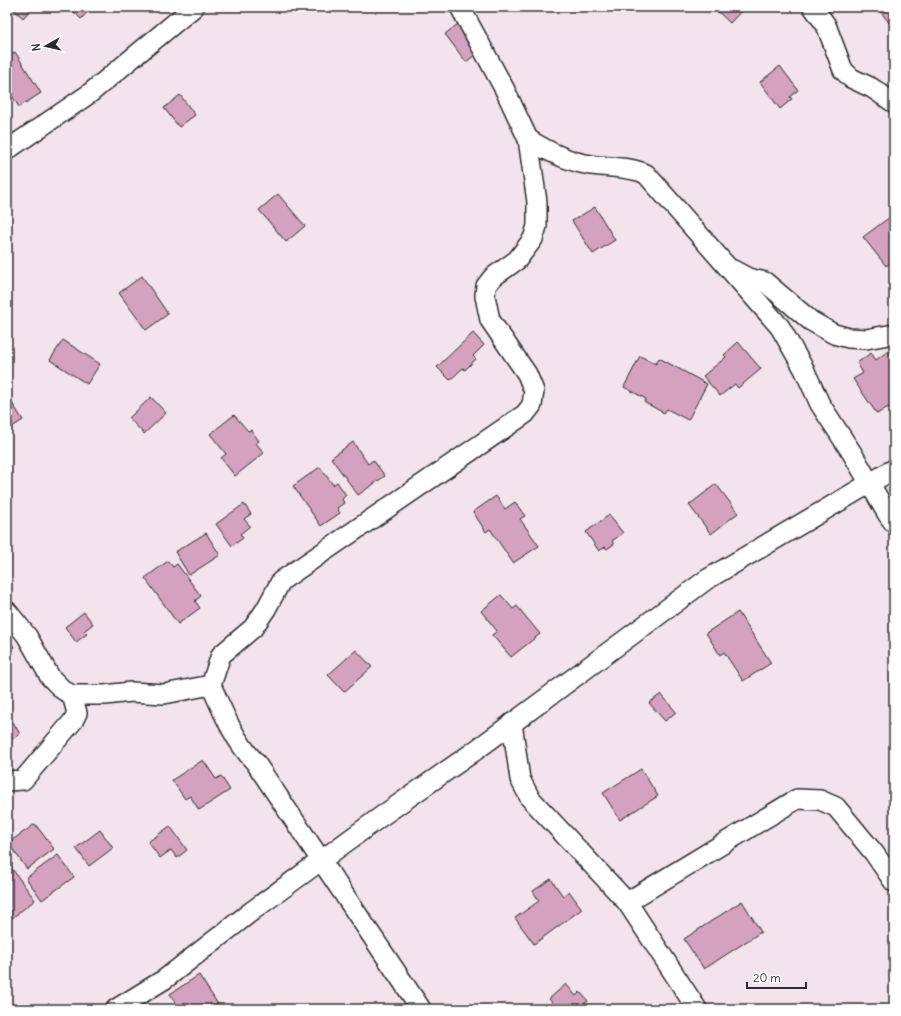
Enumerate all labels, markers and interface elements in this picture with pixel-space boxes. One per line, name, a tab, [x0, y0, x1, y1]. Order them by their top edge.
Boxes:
north arrow	[26, 26, 66, 66]
text: N	[29, 43, 44, 52]
scale bar	[747, 964, 806, 990]
text: 20 m	[753, 970, 781, 985]

